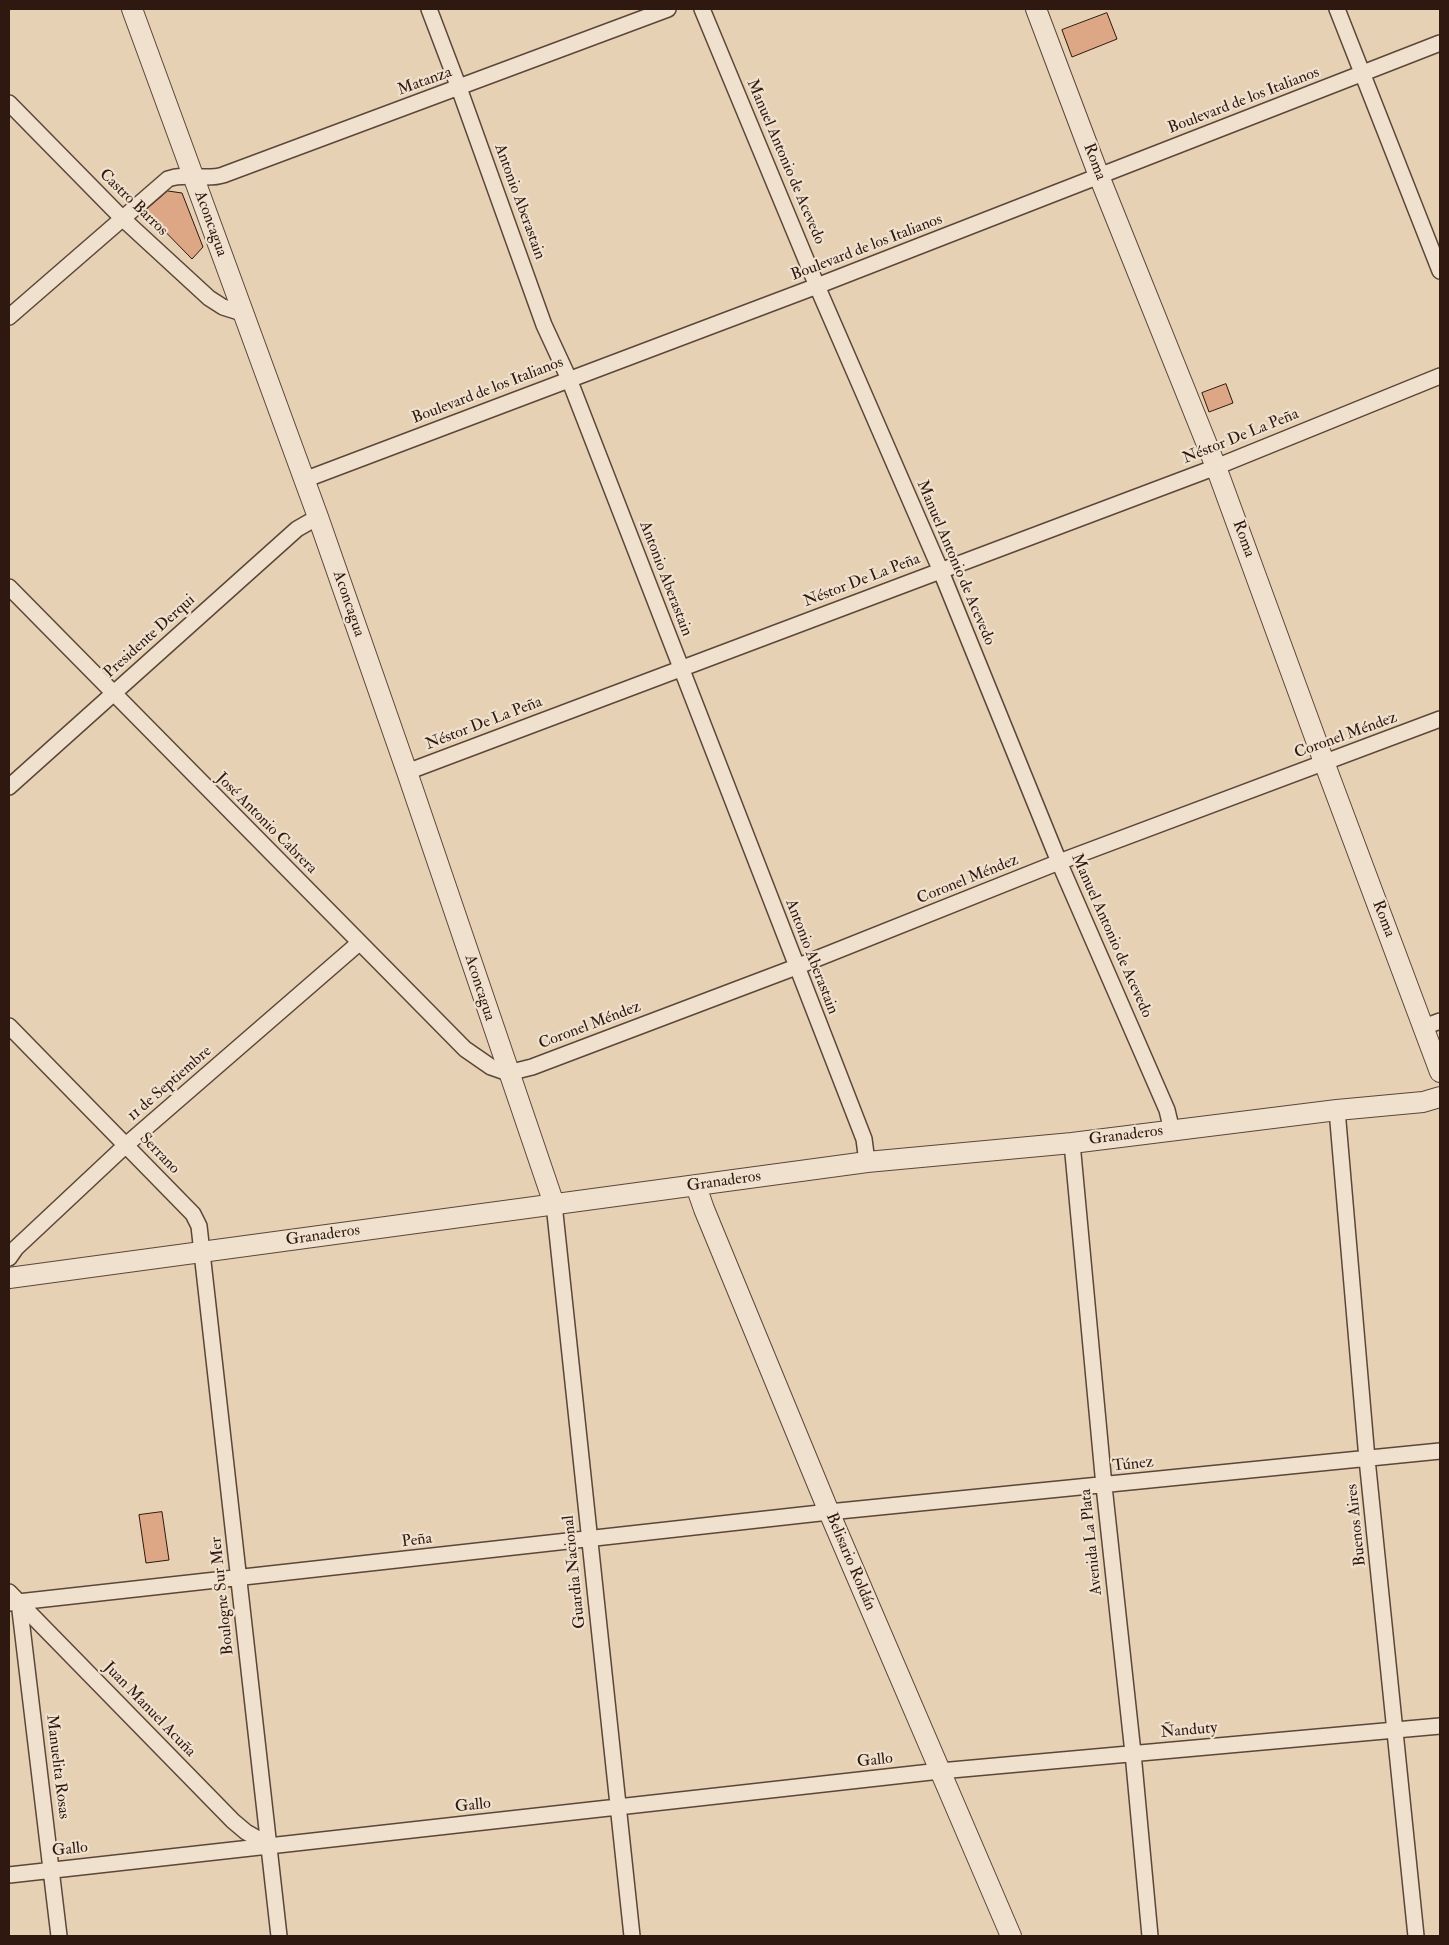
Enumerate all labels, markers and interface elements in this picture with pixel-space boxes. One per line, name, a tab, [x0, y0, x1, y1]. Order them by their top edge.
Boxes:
street label: Matanza	[395, 63, 455, 101]
street label: Boulevard de los Italianos	[1166, 63, 1322, 139]
street label: Manuel Antonio de Acevedo	[741, 77, 829, 247]
street label: Roma	[1078, 141, 1110, 183]
street label: Antonio Aberastain	[489, 142, 549, 262]
street label: Castro Barros	[95, 166, 171, 240]
street label: Aconcagua	[189, 189, 231, 259]
street label: Boulevard de los Italianos	[789, 210, 945, 286]
street label: Boulevard de los Italianos	[410, 353, 566, 429]
street label: Néstor De La Peña	[1180, 405, 1302, 469]
street label: Manuel Antonio de Acevedo	[911, 478, 999, 648]
street label: Roma	[1227, 518, 1259, 560]
street label: Antonio Aberastain	[634, 519, 696, 639]
street label: Néstor De La Peña	[801, 550, 923, 612]
street label: Aconcagua	[328, 569, 368, 639]
street label: Presidente Derqui	[100, 591, 200, 683]
street label: Néstor De La Peña	[423, 693, 545, 755]
street label: Coronel Méndez	[1292, 709, 1400, 763]
street label: José Antonio Cabrera	[211, 769, 321, 879]
street label: Coronel Méndez	[914, 851, 1022, 909]
street label: Manuel Antonio de Acevedo	[1066, 851, 1156, 1021]
street label: Antonio Aberastain	[780, 897, 842, 1017]
street label: Roma	[1367, 898, 1399, 940]
street label: Aconcagua	[459, 953, 499, 1023]
street label: Coronel Méndez	[536, 998, 644, 1054]
street label: 11 de Septiembre	[124, 1042, 216, 1126]
street label: Granaderos	[1088, 1122, 1164, 1150]
street label: Serrano	[135, 1129, 183, 1179]
street label: Granaderos	[686, 1167, 762, 1197]
street label: Granaderos	[285, 1221, 361, 1251]
street label: Túnez	[1112, 1453, 1154, 1477]
street label: Buenos Aires	[1343, 1483, 1371, 1567]
street label: Avenida La Plata	[1077, 1488, 1107, 1596]
street label: Belisario Roldán	[821, 1510, 879, 1614]
street label: Guardia Nacional	[559, 1514, 591, 1630]
street label: Peña	[401, 1530, 433, 1552]
street label: Boulogne Sur Mer	[207, 1536, 239, 1656]
street label: Juan Manuel Acuña	[99, 1658, 199, 1762]
street label: Manuelita Rosas	[41, 1714, 73, 1820]
street label: Ñanduty	[1160, 1719, 1218, 1743]
street label: Gallo	[856, 1750, 894, 1772]
street label: Gallo	[454, 1795, 492, 1817]
street label: Gallo	[51, 1839, 89, 1861]

